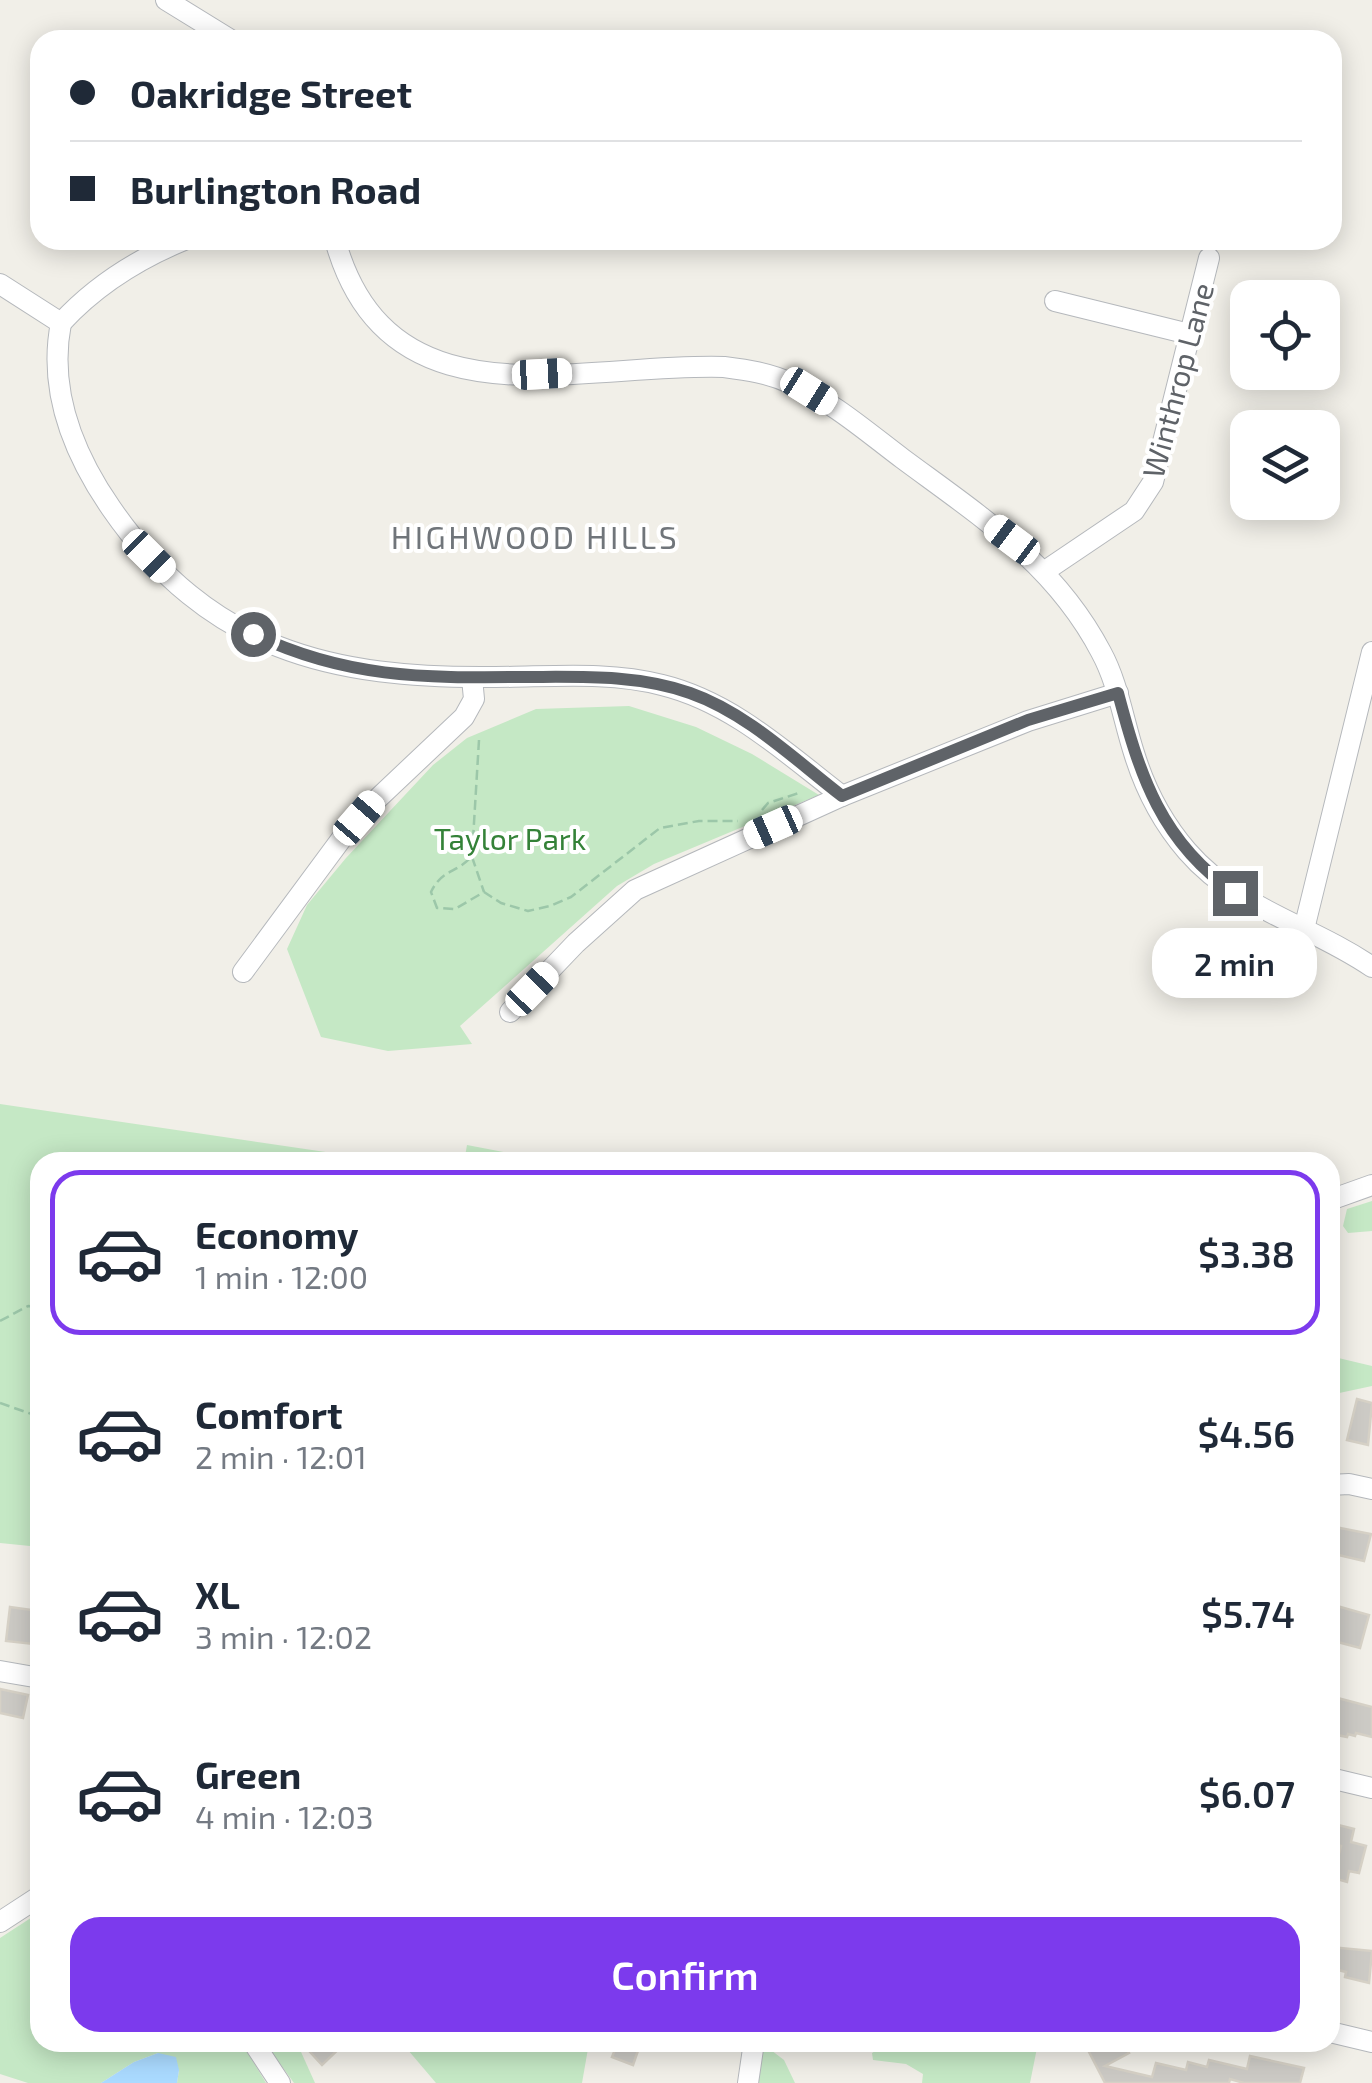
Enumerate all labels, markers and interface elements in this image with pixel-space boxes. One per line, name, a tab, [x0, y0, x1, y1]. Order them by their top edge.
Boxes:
text: Oakridge Street	[130, 70, 412, 116]
text: Burlington Road	[130, 166, 421, 212]
street label: Winthrop Lane	[1134, 279, 1220, 481]
map controls	[1230, 280, 1340, 520]
button: locate	[1230, 280, 1340, 390]
car	[511, 357, 573, 391]
car	[776, 362, 842, 420]
button: layers	[1230, 410, 1340, 520]
car	[979, 510, 1045, 570]
district label: HIGHWOOD HILLS	[391, 517, 679, 555]
car	[117, 524, 181, 588]
route start	[231, 612, 276, 657]
car	[328, 786, 390, 850]
car	[739, 801, 807, 853]
park label: Taylor Park	[434, 820, 586, 856]
route end	[1213, 871, 1258, 916]
callout: 2 min	[1152, 928, 1318, 998]
text: 2 min	[1194, 944, 1275, 982]
car	[500, 957, 564, 1021]
icon: car	[75, 1208, 165, 1298]
text: Economy	[195, 1211, 359, 1257]
text: $3.38	[1198, 1230, 1295, 1276]
text: 1 min · 12:00	[195, 1257, 368, 1295]
icon: car	[75, 1388, 165, 1478]
text: Comfort	[195, 1391, 343, 1437]
text: $4.56	[1197, 1410, 1295, 1456]
text: 2 min · 12:01	[195, 1437, 367, 1475]
icon: car	[75, 1568, 165, 1658]
text: XL	[195, 1571, 240, 1617]
text: $5.74	[1201, 1590, 1295, 1636]
text: 3 min · 12:02	[195, 1617, 372, 1655]
icon: car	[75, 1748, 165, 1838]
text: Green	[195, 1751, 301, 1797]
text: $6.07	[1199, 1770, 1295, 1816]
text: 4 min · 12:03	[195, 1797, 374, 1835]
button: Confirm	[70, 1917, 1300, 2032]

